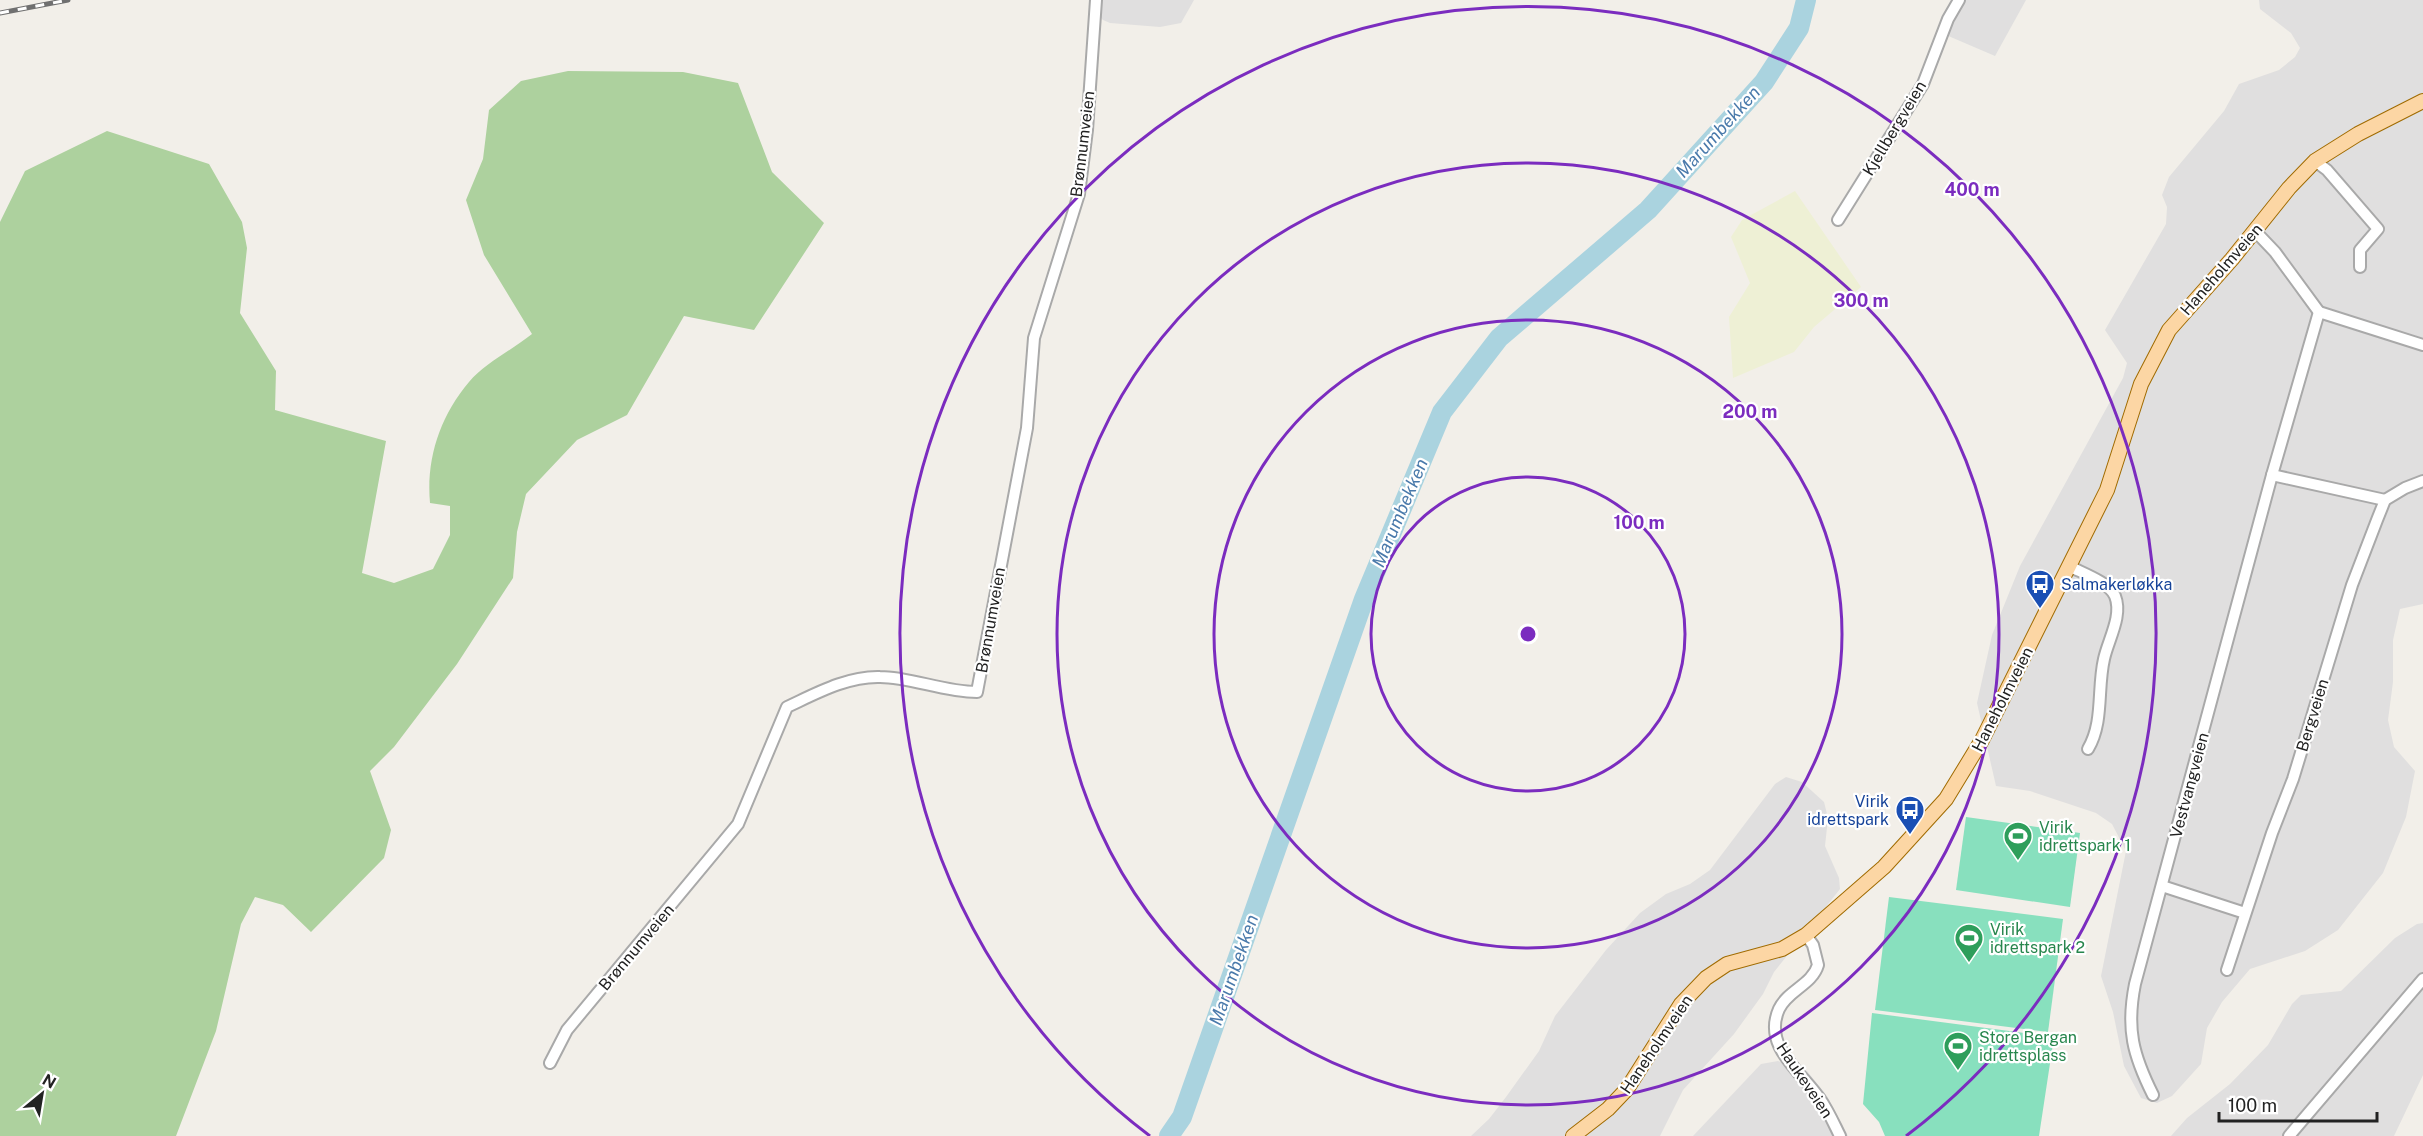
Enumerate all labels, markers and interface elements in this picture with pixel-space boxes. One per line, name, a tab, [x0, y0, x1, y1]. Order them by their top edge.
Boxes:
street label: Kjellbergveien	[1859, 77, 1930, 179]
water label: Marumbekken	[1671, 82, 1764, 182]
street label: Brønnumveien	[1067, 90, 1098, 198]
text: 400 m	[1944, 179, 2000, 200]
street label: Haneholmveien	[2176, 220, 2266, 319]
text: 300 m	[1833, 290, 1889, 311]
text: 200 m	[1723, 401, 1777, 422]
water label: Marumbekken	[1367, 455, 1432, 570]
text: 100 m	[1613, 512, 1665, 533]
street label: Brønnumveien	[972, 566, 1009, 674]
bus stop icon: Salmakerløkka	[2024, 568, 2056, 610]
place label: Salmakerløkka	[2061, 575, 2172, 594]
centre of rings	[1518, 624, 1538, 644]
street label: Haneholmveien	[1968, 644, 2037, 755]
street label: Bergveien	[2292, 676, 2333, 754]
street label: Vestvangveien	[2166, 730, 2213, 840]
place label: Virik idrettspark	[1807, 792, 1889, 829]
bus stop icon: Virik idrettspark	[1894, 794, 1926, 836]
place label: Virik idrettspark 1	[2039, 818, 2131, 855]
sports icon: Virik idrettspark 1	[2002, 820, 2034, 862]
street label: Brønnumveien	[595, 900, 678, 994]
water label: Marumbekken	[1205, 912, 1262, 1028]
place label: Virik idrettspark 2	[1990, 920, 2085, 957]
sports icon: Virik idrettspark 2	[1953, 922, 1985, 964]
street label: Haneholmveien	[1616, 991, 1697, 1097]
place label: Store Bergan idrettsplass	[1979, 1028, 2077, 1065]
sports icon: Store Bergan idrettsplass	[1942, 1030, 1974, 1072]
street label: Haukeveien	[1772, 1039, 1837, 1122]
north arrow	[12, 1064, 72, 1124]
text: N	[39, 1070, 59, 1093]
scale bar	[2219, 1085, 2376, 1123]
text: 100 m	[2228, 1095, 2277, 1116]

